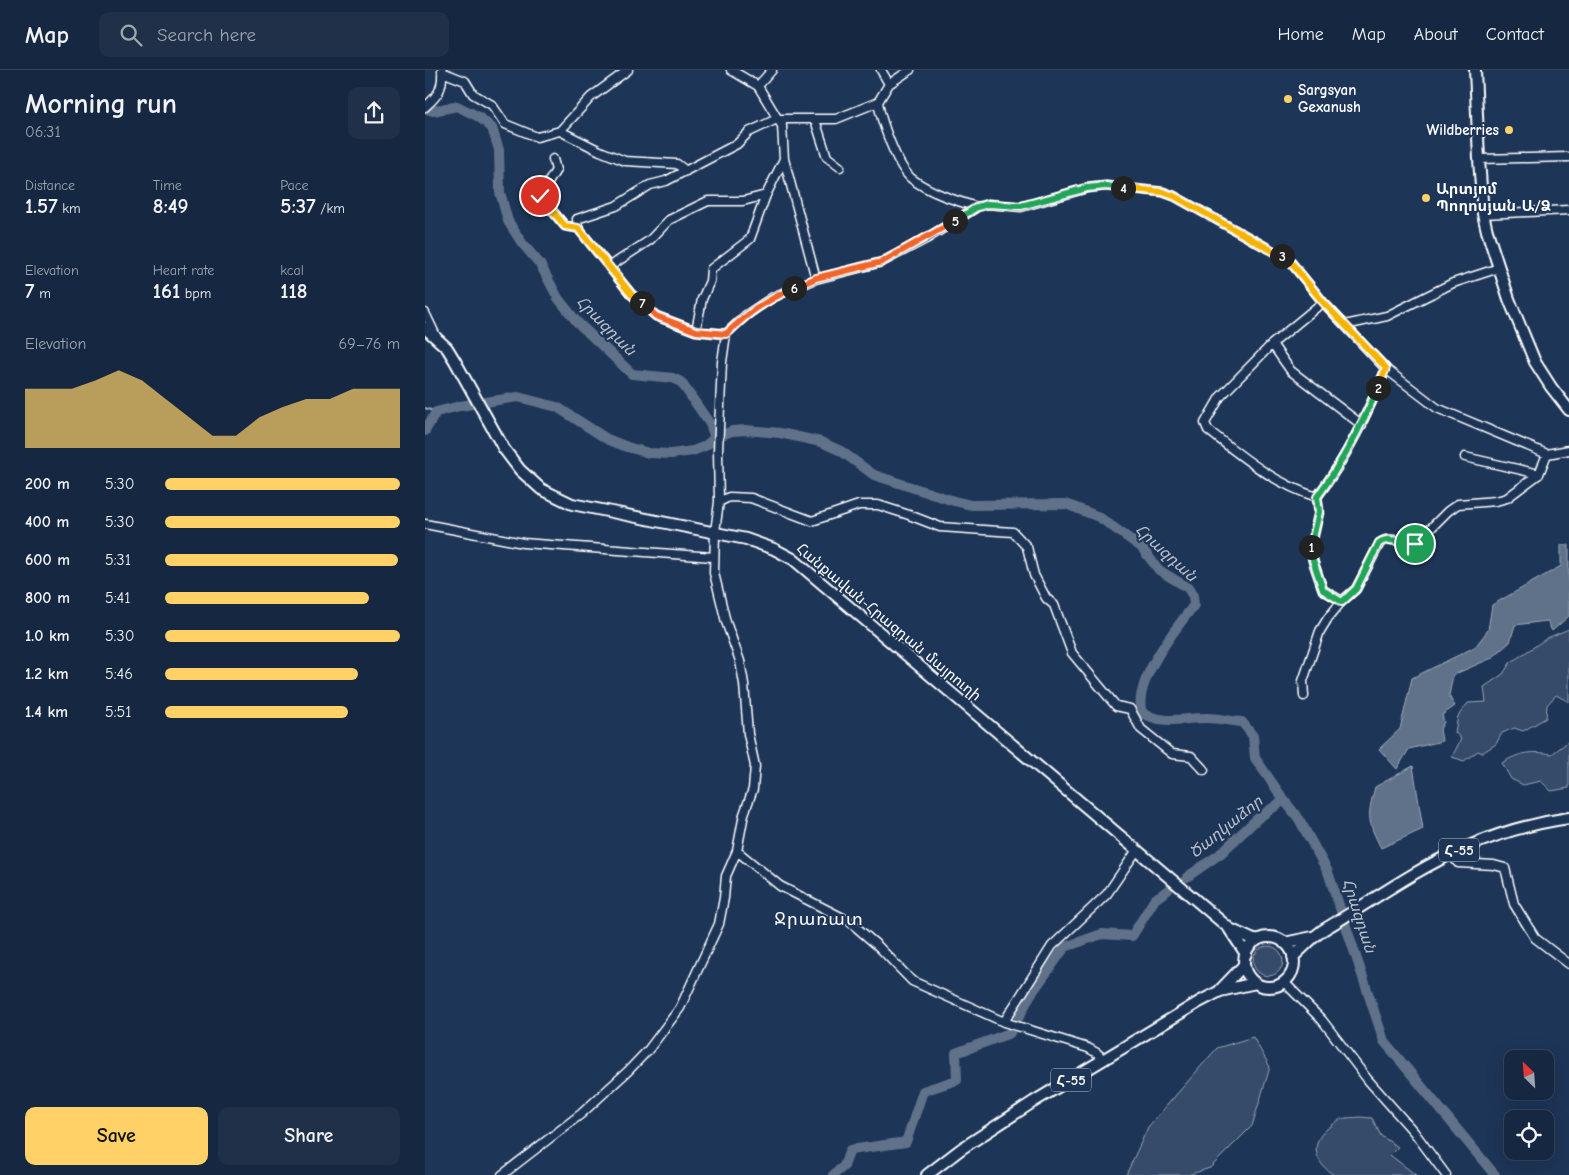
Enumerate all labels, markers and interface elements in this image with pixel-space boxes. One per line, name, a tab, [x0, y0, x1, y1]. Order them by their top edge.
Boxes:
search box	[99, 12, 449, 57]
text: Map	[25, 21, 69, 49]
icon: search	[117, 21, 145, 49]
text: Search here	[157, 24, 256, 46]
text: Home	[1277, 24, 1324, 45]
text: Map	[1352, 24, 1386, 45]
text: About	[1414, 24, 1458, 45]
text: Contact	[1486, 24, 1544, 45]
place label: Sargsyan Gexanush	[1298, 81, 1361, 116]
button: share	[348, 87, 400, 139]
text: Morning run	[25, 88, 177, 120]
marker: Sargsyan Gexanush	[1282, 93, 1294, 105]
place label: Wildberries	[1427, 121, 1499, 139]
text: 06:31	[25, 123, 61, 141]
marker: Wildberries	[1503, 124, 1515, 136]
pin	[519, 175, 561, 217]
pin: 4	[1111, 176, 1135, 200]
text: Distance	[25, 177, 75, 194]
text: Time	[153, 177, 182, 194]
text: Pace	[280, 177, 309, 194]
text: 4	[1120, 180, 1127, 197]
place label: Արտյոմ Պողոսյան Ա/Ձ	[1436, 180, 1551, 215]
icon: check	[526, 182, 554, 210]
marker: Արտյոմ Պողոսյան Ա/Ձ	[1420, 192, 1432, 204]
text: 1.57	[25, 194, 58, 218]
text: 8:49	[153, 194, 189, 218]
text: 5:37	[280, 194, 316, 218]
text: km	[58, 200, 81, 217]
text: /km	[316, 200, 345, 217]
pin: 5	[943, 208, 967, 234]
text: 5	[952, 213, 959, 230]
pin: 3	[1269, 244, 1295, 268]
text: 3	[1279, 248, 1286, 265]
text: Elevation	[25, 262, 79, 279]
text: Heart rate	[153, 262, 214, 279]
text: kcal	[280, 262, 304, 279]
pin: 6	[781, 276, 807, 300]
text: 7	[25, 279, 34, 303]
text: 161	[153, 279, 180, 303]
text: 118	[280, 279, 308, 303]
text: 6	[791, 280, 798, 297]
text: m	[34, 285, 51, 302]
text: bpm	[180, 285, 211, 302]
pin: 7	[629, 290, 655, 316]
water label: Հրազդան	[573, 293, 640, 360]
text: 7	[639, 295, 646, 312]
text: Elevation	[25, 335, 86, 353]
text: 69–76 m	[339, 335, 400, 353]
pin: 2	[1365, 376, 1391, 400]
text: 2	[1375, 380, 1382, 397]
text: 200 m	[25, 475, 70, 493]
text: 5:30	[105, 475, 134, 493]
text: 400 m	[25, 513, 69, 531]
text: 5:30	[105, 513, 134, 531]
water label: Հրազդան	[1132, 521, 1202, 586]
pin	[1394, 523, 1436, 565]
icon: arrive	[1401, 530, 1429, 558]
pin: 1	[1299, 534, 1323, 560]
street label: Հանքավան-Հրազդան մայրուղի	[793, 539, 985, 705]
text: 1	[1309, 539, 1314, 556]
text: 600 m	[25, 551, 70, 569]
text: 5:31	[105, 551, 131, 569]
text: 800 m	[25, 589, 70, 607]
text: 5:41	[105, 589, 131, 607]
text: 1.0 km	[25, 627, 70, 645]
text: 5:30	[105, 627, 134, 645]
text: 1.2 km	[25, 665, 68, 683]
text: 5:46	[105, 665, 133, 683]
text: 1.4 km	[25, 703, 68, 721]
text: 5:51	[105, 703, 132, 721]
water label: Ծաղկաձոր	[1186, 792, 1266, 862]
road number: Հ-55	[1439, 838, 1479, 862]
water label: Հրազդան	[1339, 877, 1380, 957]
district label: Ջրառատ	[774, 909, 864, 930]
north arrow	[1504, 1050, 1554, 1100]
map controls	[1504, 1050, 1554, 1160]
road number: Հ-55	[1051, 1068, 1091, 1092]
button: Save	[25, 1107, 208, 1165]
button: Share	[218, 1107, 400, 1165]
button: locate	[1504, 1110, 1554, 1160]

